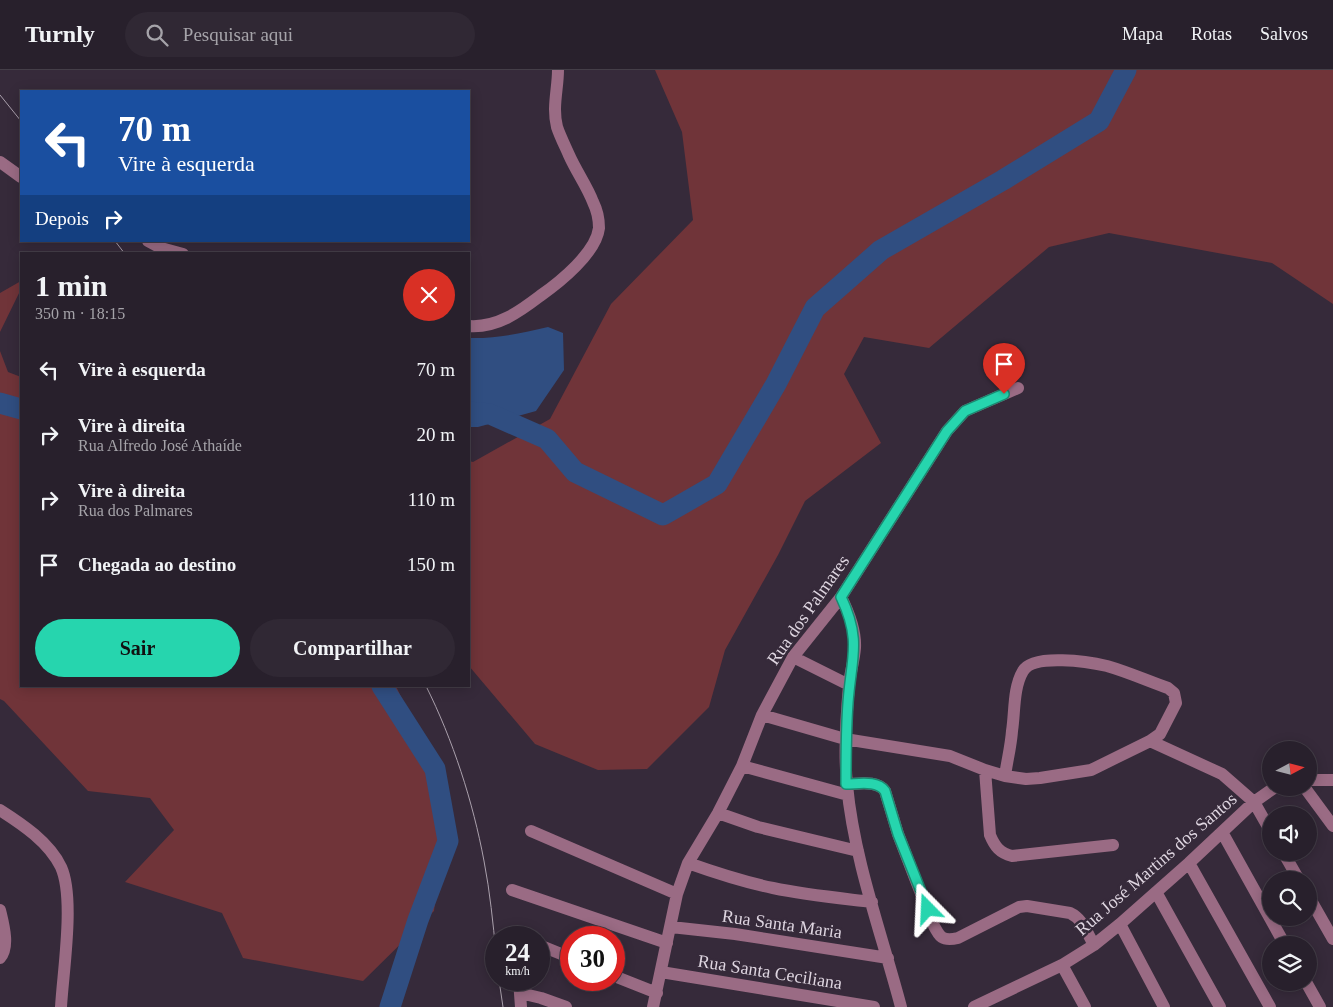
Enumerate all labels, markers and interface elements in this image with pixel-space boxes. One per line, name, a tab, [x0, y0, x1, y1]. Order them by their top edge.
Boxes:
search box	[125, 12, 475, 57]
text: Turnly	[25, 21, 95, 47]
icon: search	[143, 21, 171, 49]
text: Pesquisar aqui	[183, 24, 293, 45]
text: Mapa	[1122, 24, 1163, 44]
text: Rotas	[1191, 24, 1232, 44]
text: Salvos	[1260, 24, 1308, 44]
icon: left	[35, 110, 100, 175]
text: 70 m	[118, 110, 191, 149]
text: Vire à esquerda	[118, 151, 255, 176]
icon: right	[99, 205, 127, 233]
text: Depois	[35, 208, 89, 229]
text: 1 min	[35, 269, 108, 302]
button: close	[403, 269, 455, 321]
text: 350 m · 18:15	[35, 305, 125, 322]
pin	[983, 343, 1025, 394]
icon: arrive	[990, 350, 1018, 378]
icon: left	[35, 356, 63, 384]
text: Vire à esquerda	[78, 359, 206, 380]
text: 70 m	[416, 359, 455, 380]
text: Vire à direita	[78, 415, 185, 436]
icon: right	[35, 421, 63, 449]
text: 20 m	[416, 424, 455, 445]
text: Rua Alfredo José Athaíde	[78, 437, 242, 454]
text: Vire à direita	[78, 480, 185, 501]
icon: right	[35, 486, 63, 514]
text: 110 m	[408, 489, 455, 510]
text: Rua dos Palmares	[78, 502, 193, 519]
icon: arrive	[35, 551, 63, 579]
street label: Rua dos Palmares	[763, 551, 853, 669]
text: Chegada ao destino	[78, 554, 236, 575]
text: 150 m	[407, 554, 455, 575]
button: Sair	[35, 619, 240, 677]
button: Compartilhar	[250, 619, 455, 677]
north arrow	[1262, 741, 1318, 796]
map controls	[1262, 741, 1317, 991]
street label: Rua José Martins dos Santos	[1071, 789, 1241, 939]
button: sound	[1262, 806, 1317, 861]
button: search	[1262, 871, 1317, 926]
position arrow	[901, 882, 953, 934]
street label: Rua Santa Maria	[721, 906, 843, 942]
speed limit sign: 30	[560, 926, 625, 991]
button: layers	[1262, 936, 1317, 991]
text: 24	[505, 939, 530, 966]
street label: Rua Santa Ceciliana	[696, 951, 844, 993]
text: km/h	[505, 964, 530, 978]

